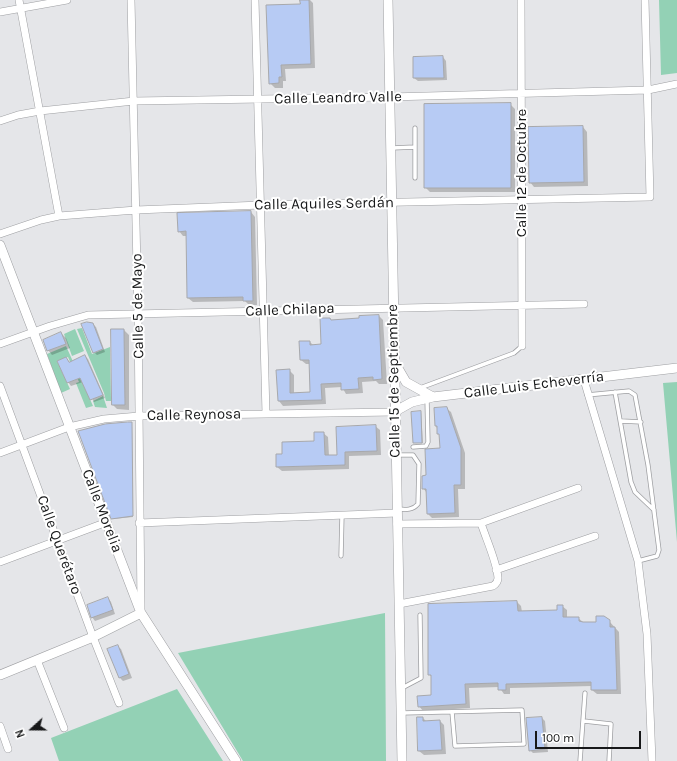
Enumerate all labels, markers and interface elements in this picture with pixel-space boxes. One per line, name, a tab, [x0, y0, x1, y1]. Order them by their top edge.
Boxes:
street label: Calle Leandro Valle	[274, 88, 402, 108]
street label: Calle 12 de Octubre	[513, 109, 531, 237]
street label: Calle Aquiles Serdán	[254, 194, 394, 214]
street label: Calle 5 de Mayo	[128, 253, 148, 359]
street label: Calle Chilapa	[245, 299, 335, 321]
street label: Calle 15 de Septiembre	[384, 304, 404, 458]
street label: Calle Luis Echeverría	[463, 367, 605, 403]
street label: Calle Reynosa	[147, 405, 241, 425]
street label: Calle Morelia	[78, 467, 126, 555]
street label: Calle Querétaro	[33, 493, 85, 597]
north arrow	[12, 709, 52, 749]
scale bar	[537, 723, 643, 749]
text: N	[13, 727, 28, 739]
text: 100 m	[542, 731, 574, 745]

